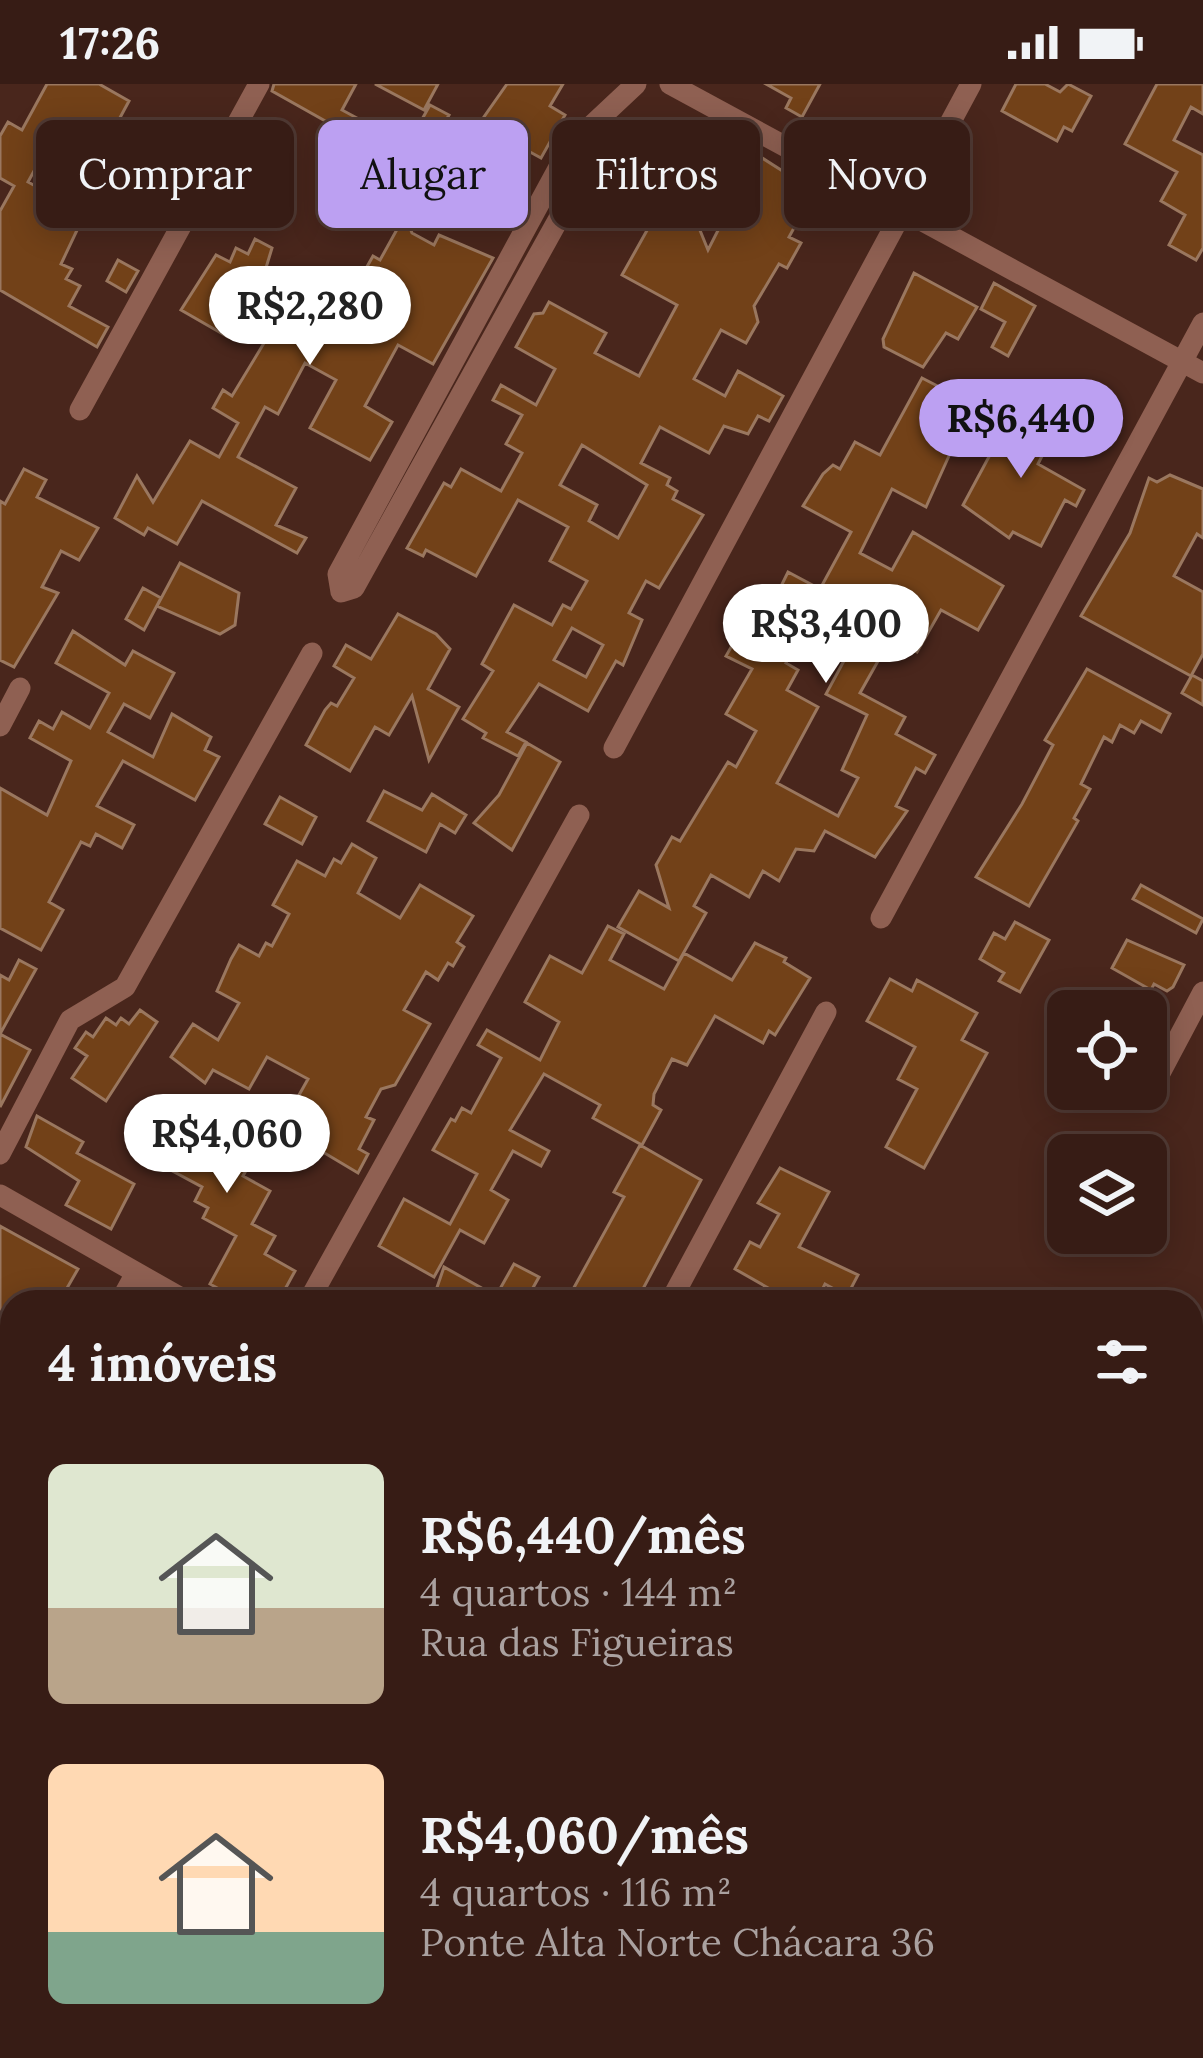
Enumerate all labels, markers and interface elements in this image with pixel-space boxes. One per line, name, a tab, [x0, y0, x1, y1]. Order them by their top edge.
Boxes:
text: 17:26	[60, 14, 161, 71]
chip: Comprar	[36, 120, 294, 228]
chip: Alugar	[318, 120, 528, 228]
chip: Filtros	[552, 120, 760, 228]
chip: Novo	[784, 120, 970, 228]
pin: R$2,280	[199, 266, 421, 368]
text: R$2,280	[236, 280, 384, 330]
pin: R$6,440	[910, 379, 1132, 481]
text: R$6,440	[946, 393, 1096, 443]
pin: R$3,400	[715, 584, 937, 686]
text: R$3,400	[750, 598, 902, 648]
map controls	[1047, 990, 1167, 1254]
button: locate	[1047, 990, 1167, 1110]
pin: R$4,060	[116, 1094, 338, 1196]
text: R$4,060	[151, 1108, 303, 1158]
button: layers	[1047, 1134, 1167, 1254]
icon: filters	[1089, 1329, 1155, 1395]
text: 4 imóveis	[48, 1330, 277, 1395]
text: R$6,440/mês	[420, 1502, 746, 1567]
icon: home	[144, 1512, 288, 1656]
text: 4 quartos · 144 m²	[420, 1567, 737, 1617]
text: Rua das Figueiras	[420, 1617, 734, 1667]
text: R$4,060/mês	[420, 1802, 749, 1867]
icon: home	[144, 1812, 288, 1956]
text: 4 quartos · 116 m²	[420, 1867, 732, 1917]
text: Ponte Alta Norte Chácara 36	[420, 1917, 935, 1967]

